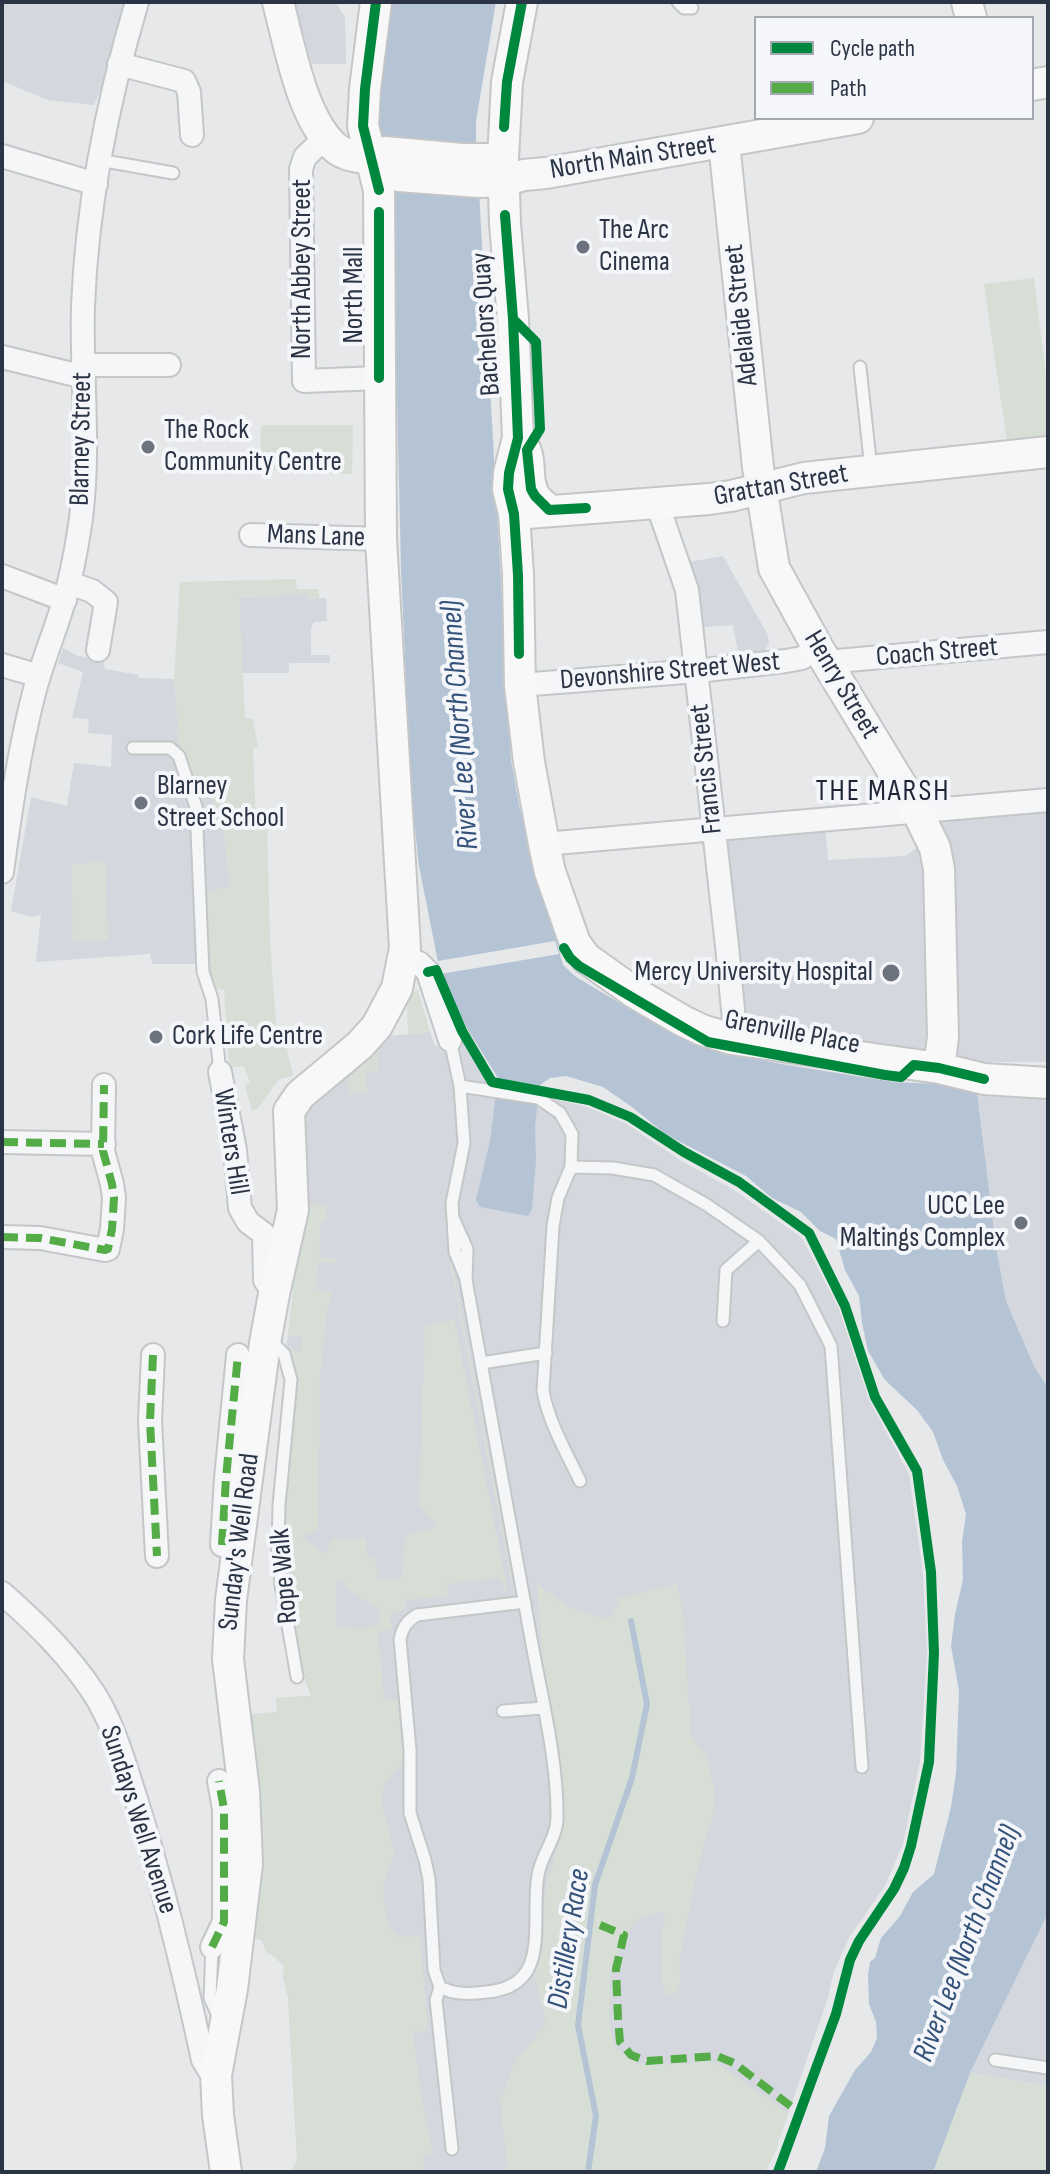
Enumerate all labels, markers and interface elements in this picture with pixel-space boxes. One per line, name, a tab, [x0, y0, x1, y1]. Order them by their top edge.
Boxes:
legend	[754, 16, 1034, 120]
text: Cycle path	[830, 34, 915, 63]
text: Path	[830, 74, 867, 103]
street label: North Main Street	[548, 128, 718, 188]
street label: North Abbey Street	[286, 179, 320, 359]
place label: The Arc Cinema	[599, 214, 670, 280]
marker: The Arc Cinema	[574, 238, 592, 256]
street label: Adelaide Street	[718, 243, 766, 387]
street label: North Mall	[338, 246, 372, 344]
street label: Bachelors Quay	[465, 251, 509, 397]
street label: Blarney Street	[64, 372, 100, 506]
place label: The Rock Community Centre	[164, 414, 342, 480]
marker: The Rock Community Centre	[139, 438, 157, 456]
street label: Grattan Street	[711, 458, 851, 514]
street label: Mans Lane	[266, 518, 366, 556]
water label: River Lee (North Channel)	[434, 599, 488, 851]
street label: Henry Street	[796, 625, 886, 745]
street label: Coach Street	[875, 631, 999, 675]
street label: Devonshire Street West	[559, 646, 781, 698]
street label: Francis Street	[683, 702, 731, 836]
place label: Blarney Street School	[157, 770, 284, 836]
district label: THE MARSH	[815, 774, 951, 810]
marker: Blarney Street School	[132, 794, 150, 812]
place label: Mercy University Hospital	[634, 956, 873, 990]
marker: Mercy University Hospital	[880, 962, 902, 984]
street label: Grenville Place	[722, 1003, 862, 1063]
place label: Cork Life Centre	[172, 1020, 323, 1054]
marker: Cork Life Centre	[147, 1028, 165, 1046]
street label: Winters Hill	[205, 1086, 255, 1198]
place label: UCC Lee Maltings Complex	[840, 1190, 1005, 1256]
marker: UCC Lee Maltings Complex	[1012, 1214, 1030, 1232]
street label: Sunday's Well Road	[212, 1452, 268, 1632]
street label: Rope Walk	[264, 1527, 306, 1625]
street label: Sundays Well Avenue	[92, 1722, 184, 1918]
water label: River Lee (North Channel)	[906, 1821, 1030, 2067]
water label: Distillery Race	[541, 1867, 599, 2011]

